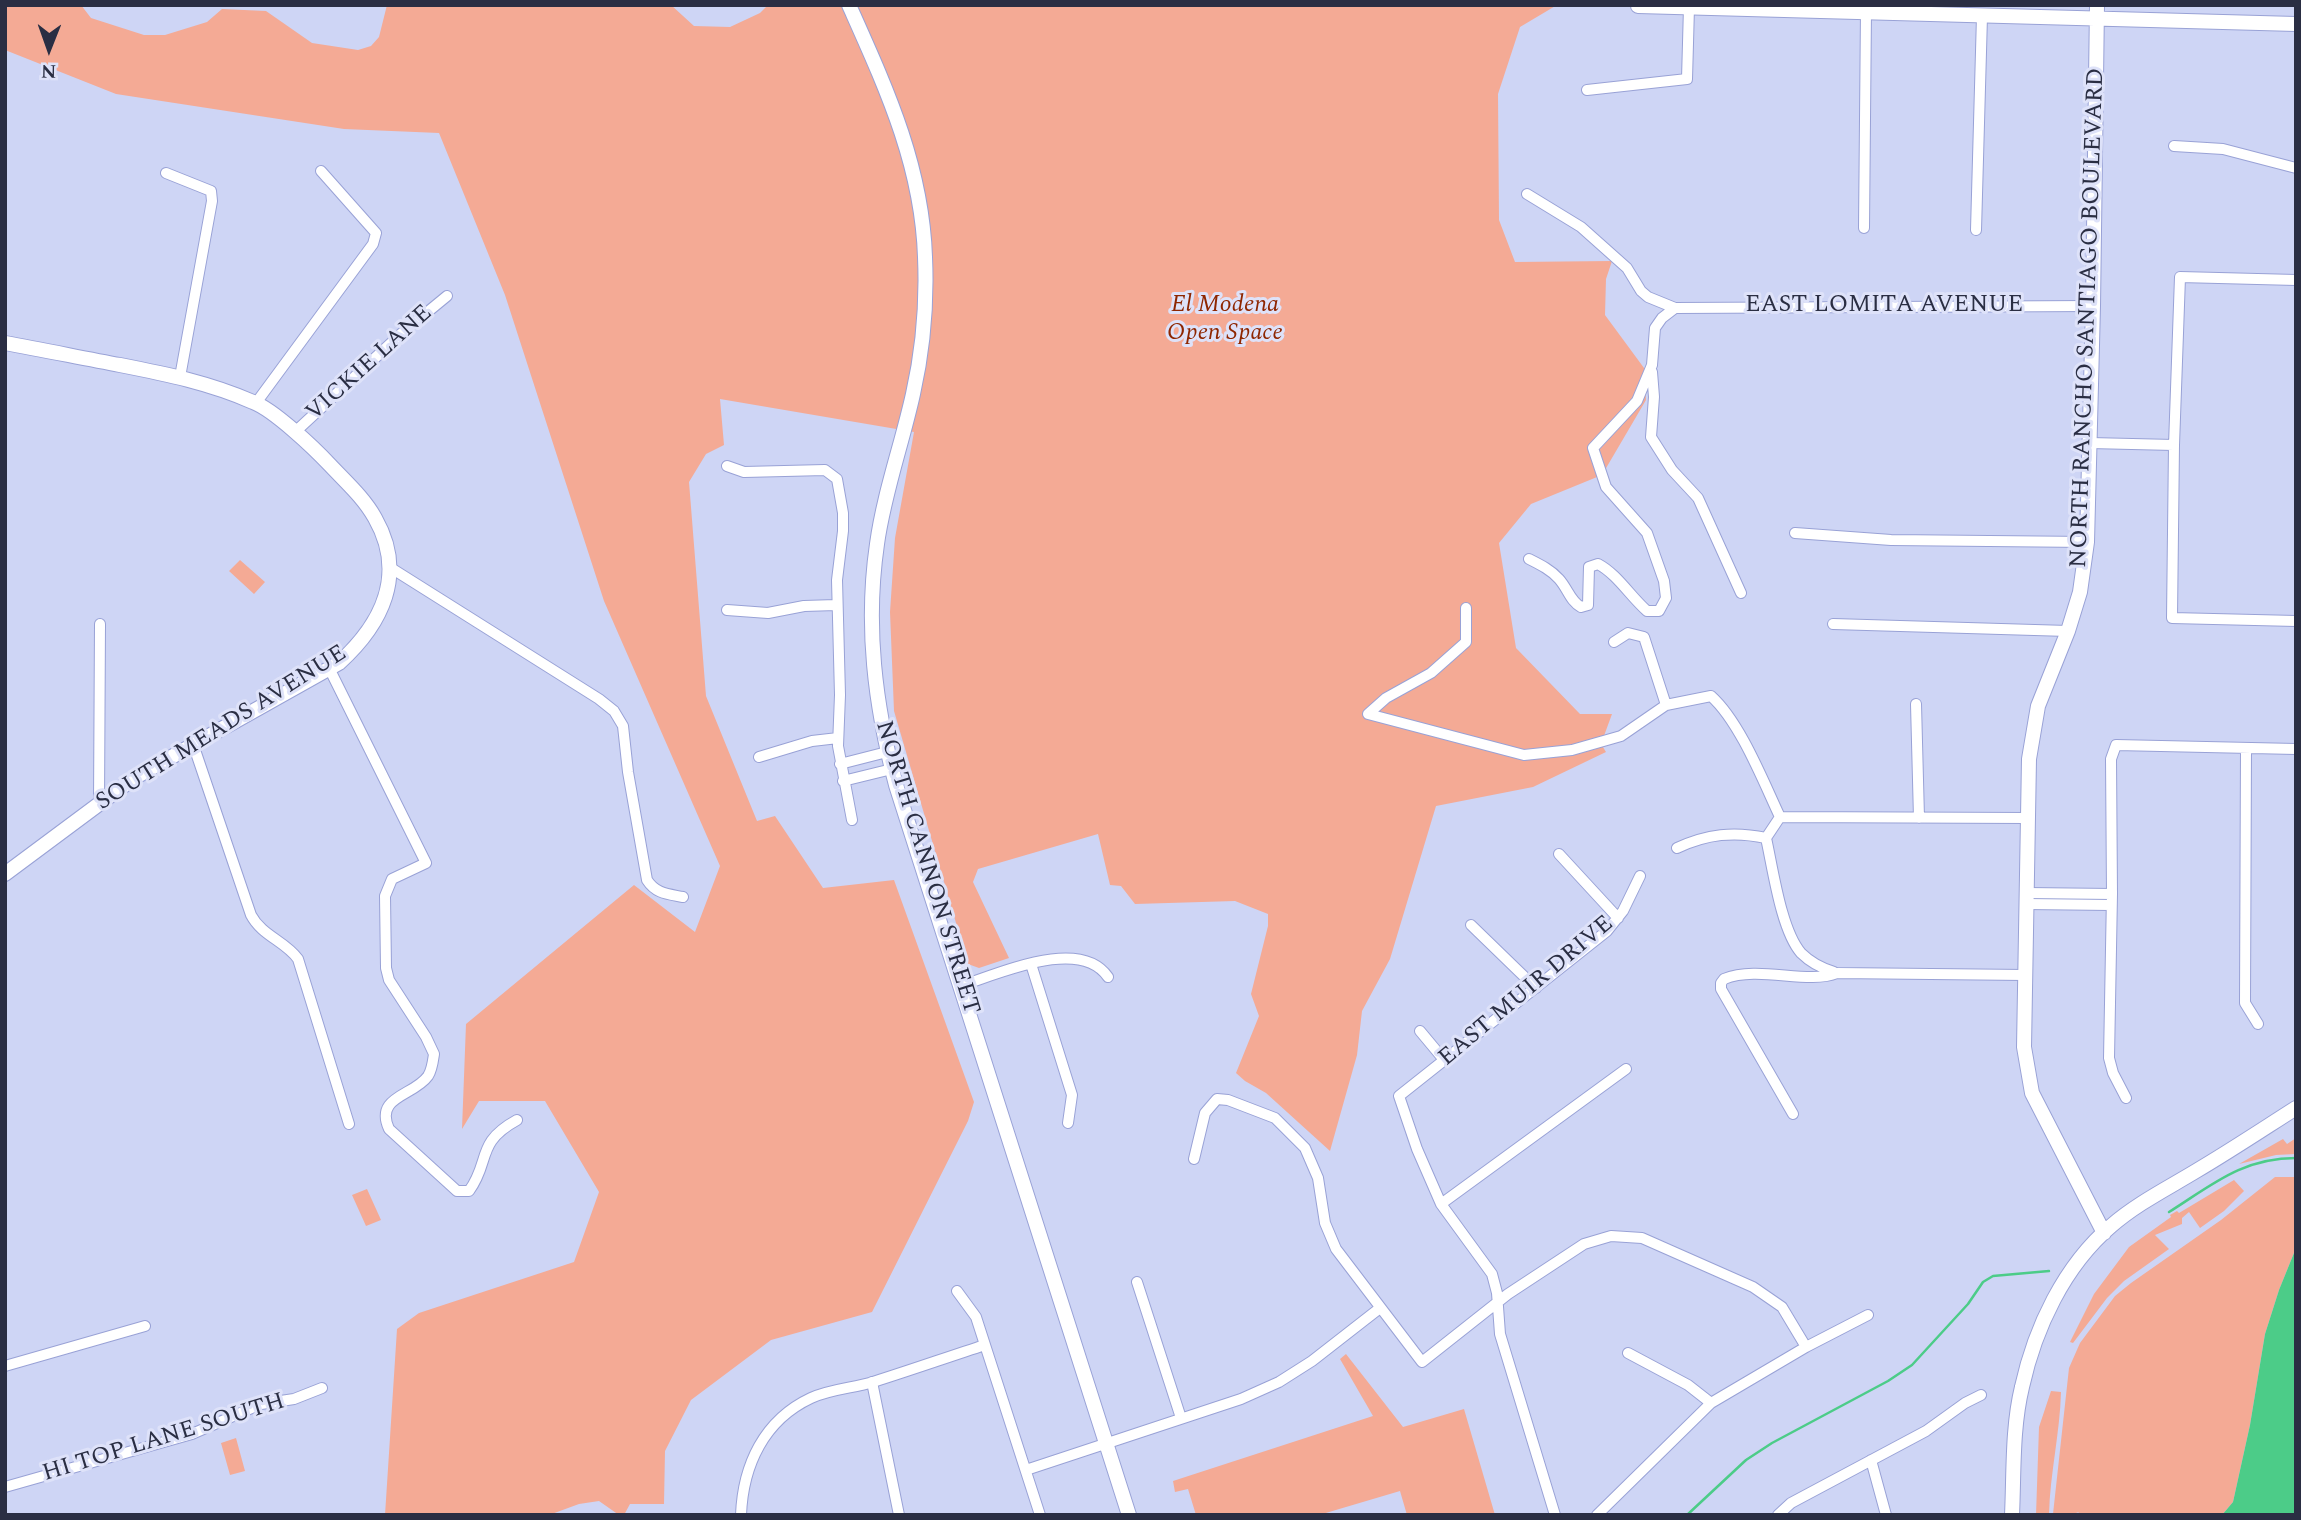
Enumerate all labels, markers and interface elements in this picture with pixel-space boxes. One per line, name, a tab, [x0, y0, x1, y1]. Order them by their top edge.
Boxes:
north arrow	[14, 14, 84, 84]
text: N	[41, 56, 57, 85]
street label: NORTH RANCHO SANTIAGO BOULEVARD	[2066, 67, 2112, 569]
park label: El Modena Open Space	[1167, 292, 1283, 348]
street label: EAST LOMITA AVENUE	[1745, 292, 2023, 320]
street label: VICKIE LANE	[301, 300, 439, 428]
street label: SOUTH MEADS AVENUE	[91, 640, 353, 818]
street label: NORTH CANNON STREET	[868, 718, 984, 1018]
street label: EAST MUIR DRIVE	[1434, 910, 1620, 1074]
street label: HI TOP LANE SOUTH	[39, 1388, 289, 1490]

